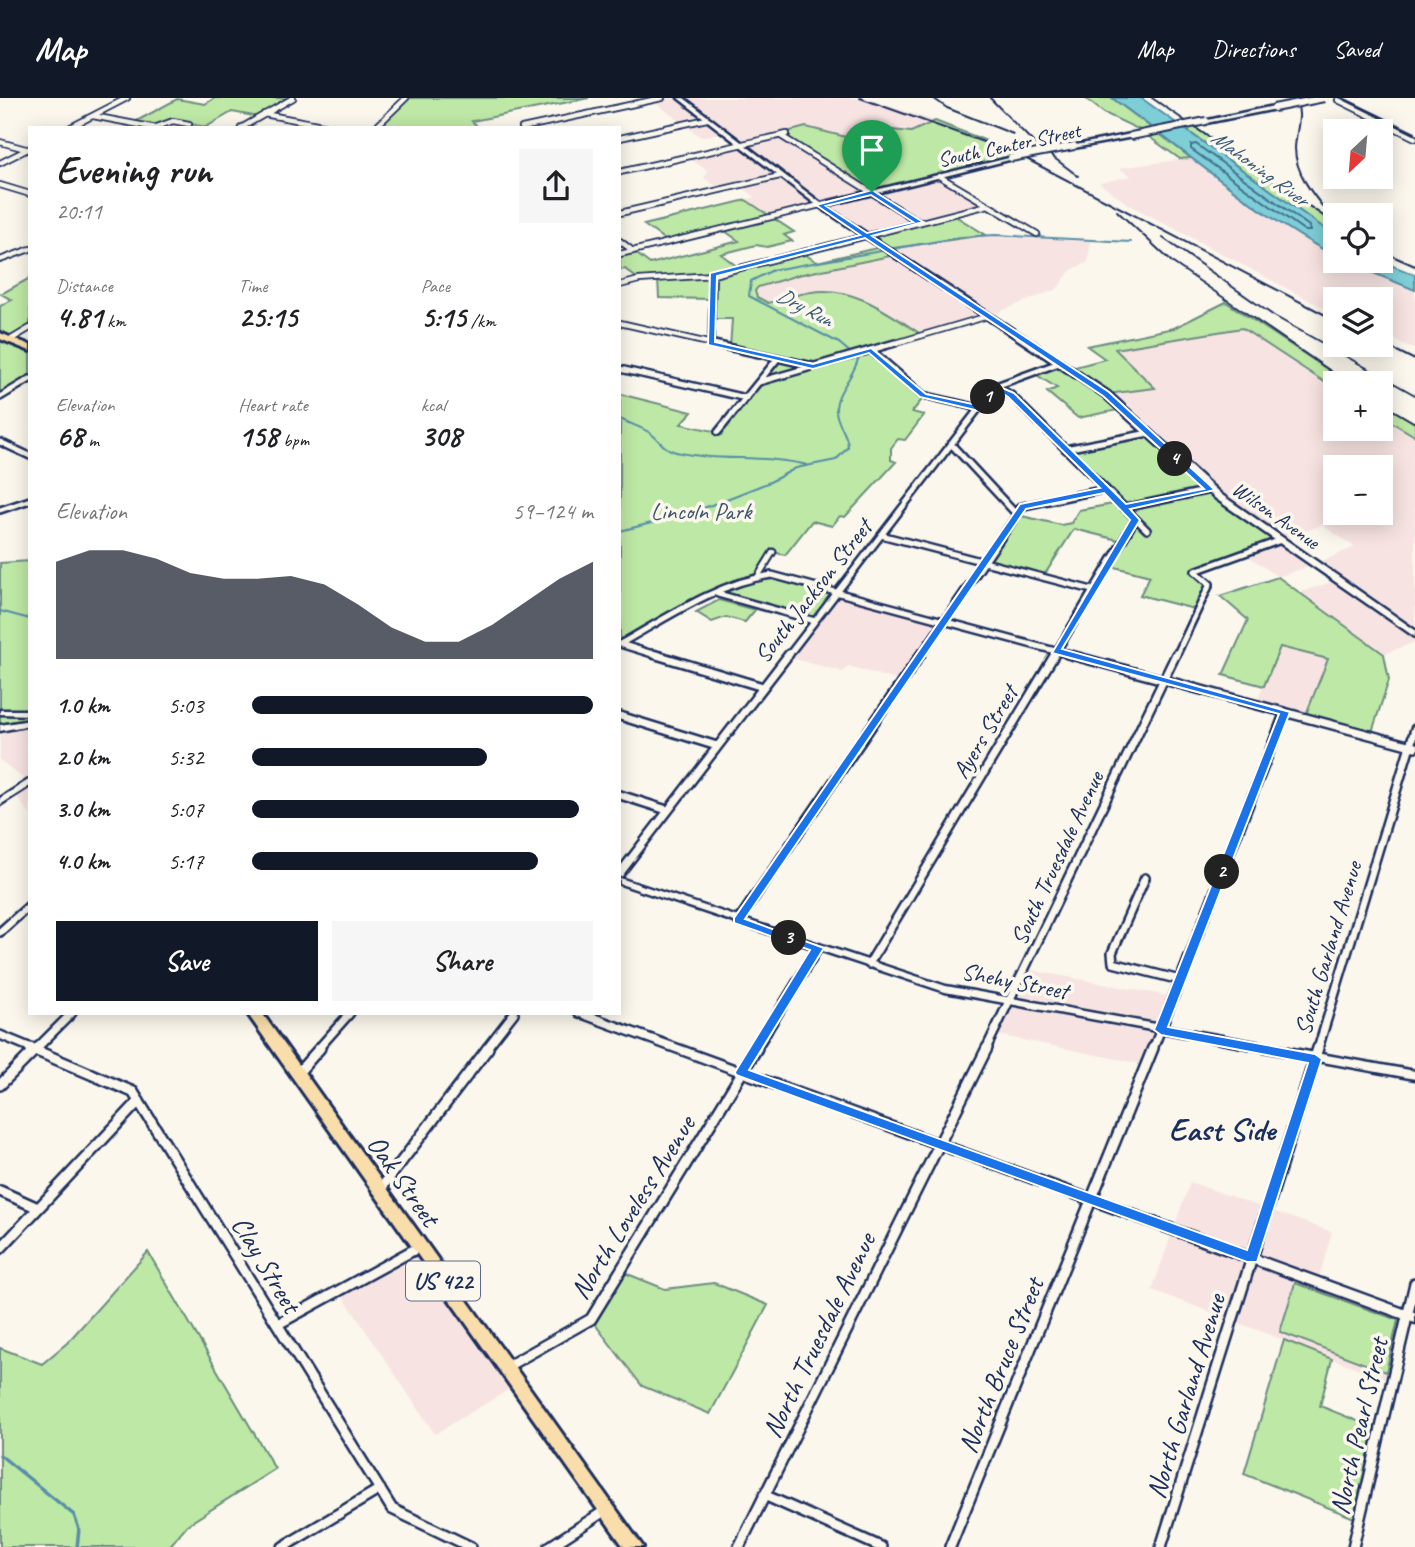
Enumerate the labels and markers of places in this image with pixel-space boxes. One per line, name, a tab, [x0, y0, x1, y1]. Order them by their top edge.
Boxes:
pin	[842, 120, 902, 192]
pin: 1	[970, 380, 1006, 414]
pin: 4	[1158, 442, 1192, 476]
pin: 2	[1204, 854, 1240, 890]
pin: 3	[772, 920, 806, 956]

